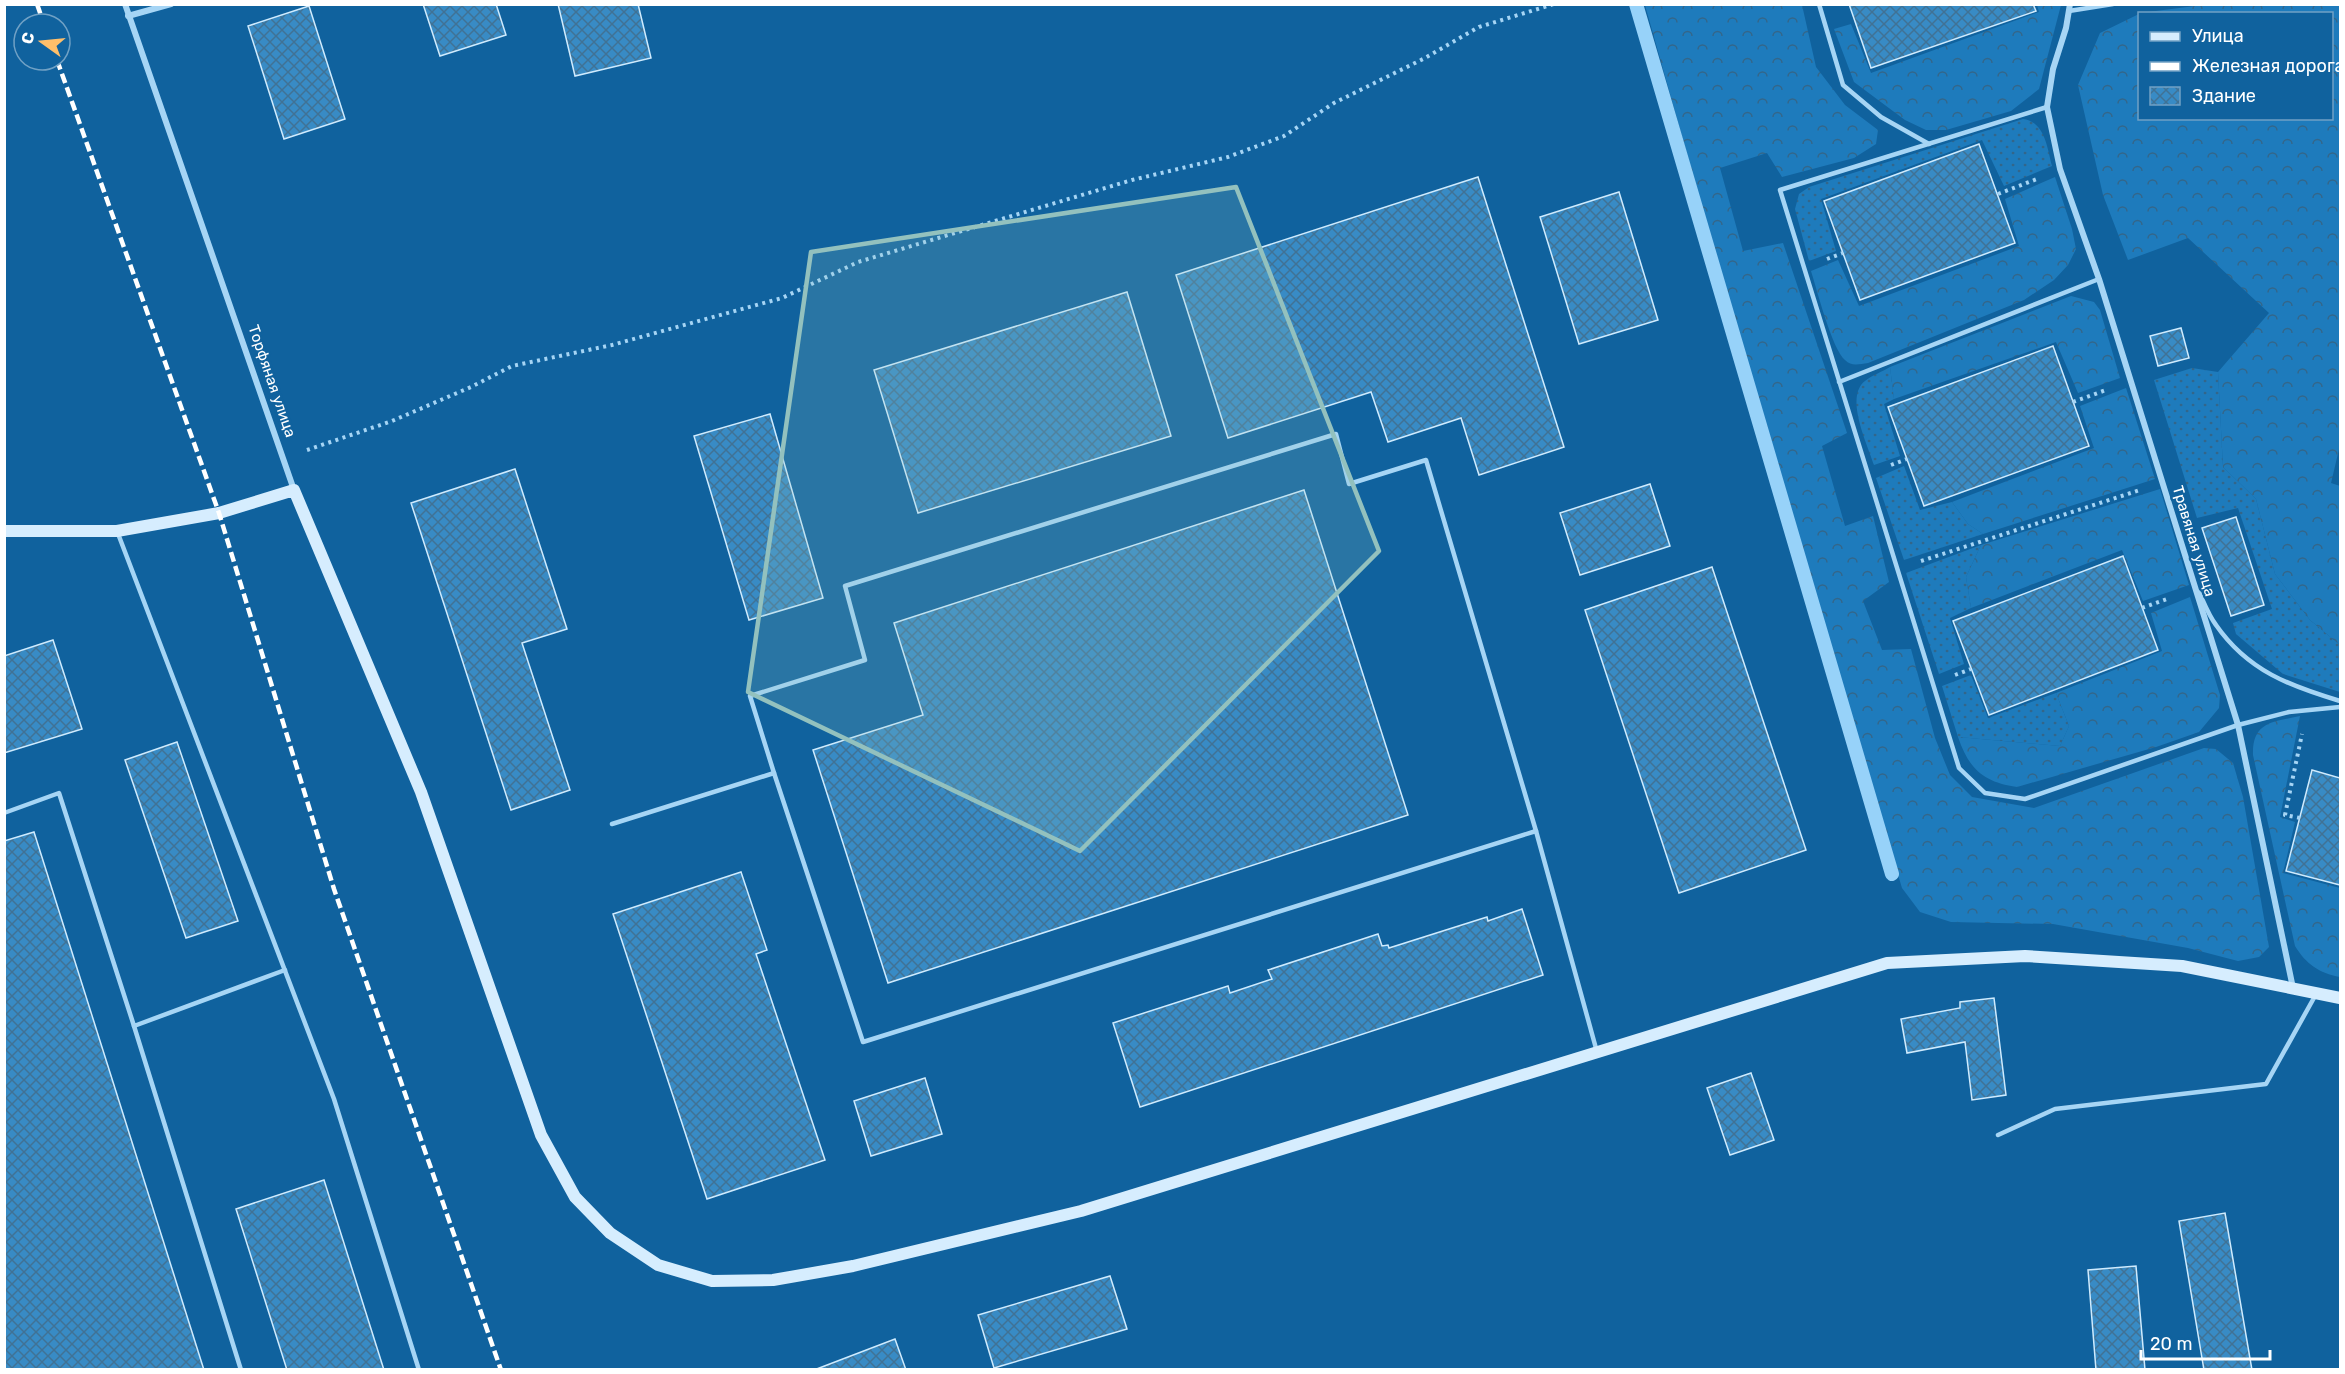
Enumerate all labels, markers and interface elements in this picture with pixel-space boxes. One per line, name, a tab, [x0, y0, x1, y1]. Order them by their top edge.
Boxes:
north arrow	[12, 12, 72, 72]
legend	[2138, 12, 2333, 120]
text: Улица	[2192, 25, 2244, 47]
text: С	[17, 30, 39, 46]
text: Железная дорога	[2192, 55, 2345, 77]
text: Здание	[2192, 85, 2256, 107]
street label: Торфяная улица	[244, 322, 300, 440]
street label: Травяная улица	[2169, 483, 2219, 599]
scale bar	[2141, 1323, 2270, 1361]
text: 20 m	[2150, 1333, 2192, 1355]

